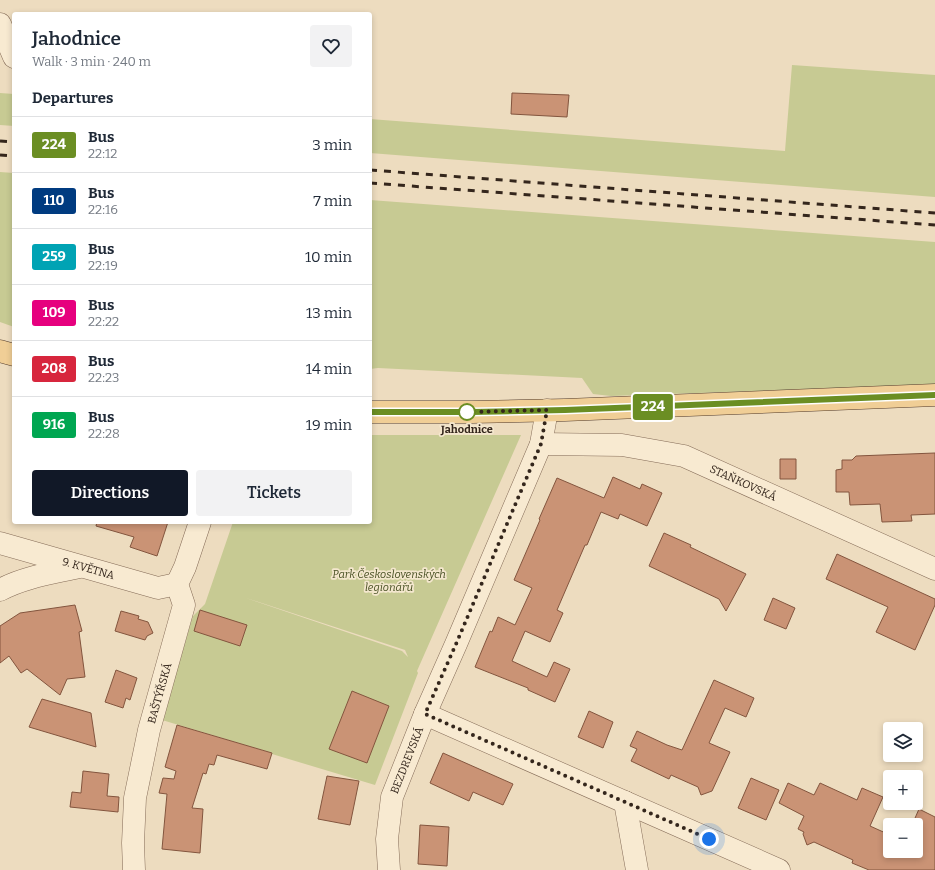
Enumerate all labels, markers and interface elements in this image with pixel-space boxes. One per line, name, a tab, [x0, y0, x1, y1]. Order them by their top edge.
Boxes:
button: heart	[310, 25, 352, 67]
text: Jahodnice	[32, 27, 121, 50]
text: Walk · 3 min · 240 m	[32, 54, 151, 69]
text: Departures	[32, 89, 113, 107]
text: Bus	[88, 128, 114, 146]
text: 224	[42, 136, 66, 153]
text: 3 min	[312, 136, 352, 154]
text: 22:12	[88, 146, 117, 161]
text: Bus	[88, 184, 114, 202]
text: 110	[44, 192, 65, 209]
text: 7 min	[313, 192, 352, 210]
text: 22:16	[88, 202, 118, 217]
text: Bus	[88, 240, 114, 258]
text: 259	[42, 248, 66, 265]
text: 10 min	[305, 248, 352, 266]
text: 22:19	[88, 258, 118, 273]
text: Bus	[88, 296, 114, 314]
text: 109	[42, 304, 66, 321]
text: 13 min	[306, 304, 352, 322]
text: 22:22	[88, 314, 119, 329]
text: Bus	[88, 352, 114, 370]
text: 208	[41, 360, 67, 377]
text: 14 min	[306, 360, 352, 378]
text: 22:23	[88, 370, 119, 385]
line badge: 224	[630, 394, 676, 420]
text: 224	[641, 398, 665, 415]
marker: Jahodnice	[458, 403, 476, 421]
text: Bus	[88, 408, 114, 426]
text: 916	[43, 416, 65, 433]
text: 19 min	[306, 416, 352, 434]
place label: Jahodnice	[440, 423, 493, 436]
text: 22:28	[88, 426, 120, 441]
street label: STAŇKOVSKÁ	[708, 462, 779, 503]
button: Directions	[32, 470, 188, 516]
button: Tickets	[196, 470, 352, 516]
street label: 9. KVĚTNA	[61, 555, 116, 582]
park label: Park Československých legionářů	[332, 567, 446, 594]
street label: BAŠTÝŘSKÁ	[145, 661, 174, 725]
map controls	[883, 722, 923, 858]
button: layers	[883, 722, 923, 762]
street label: BEZDREVSKÁ	[388, 724, 426, 796]
button: +	[883, 770, 923, 810]
button: −	[883, 818, 923, 858]
your location	[699, 829, 719, 849]

